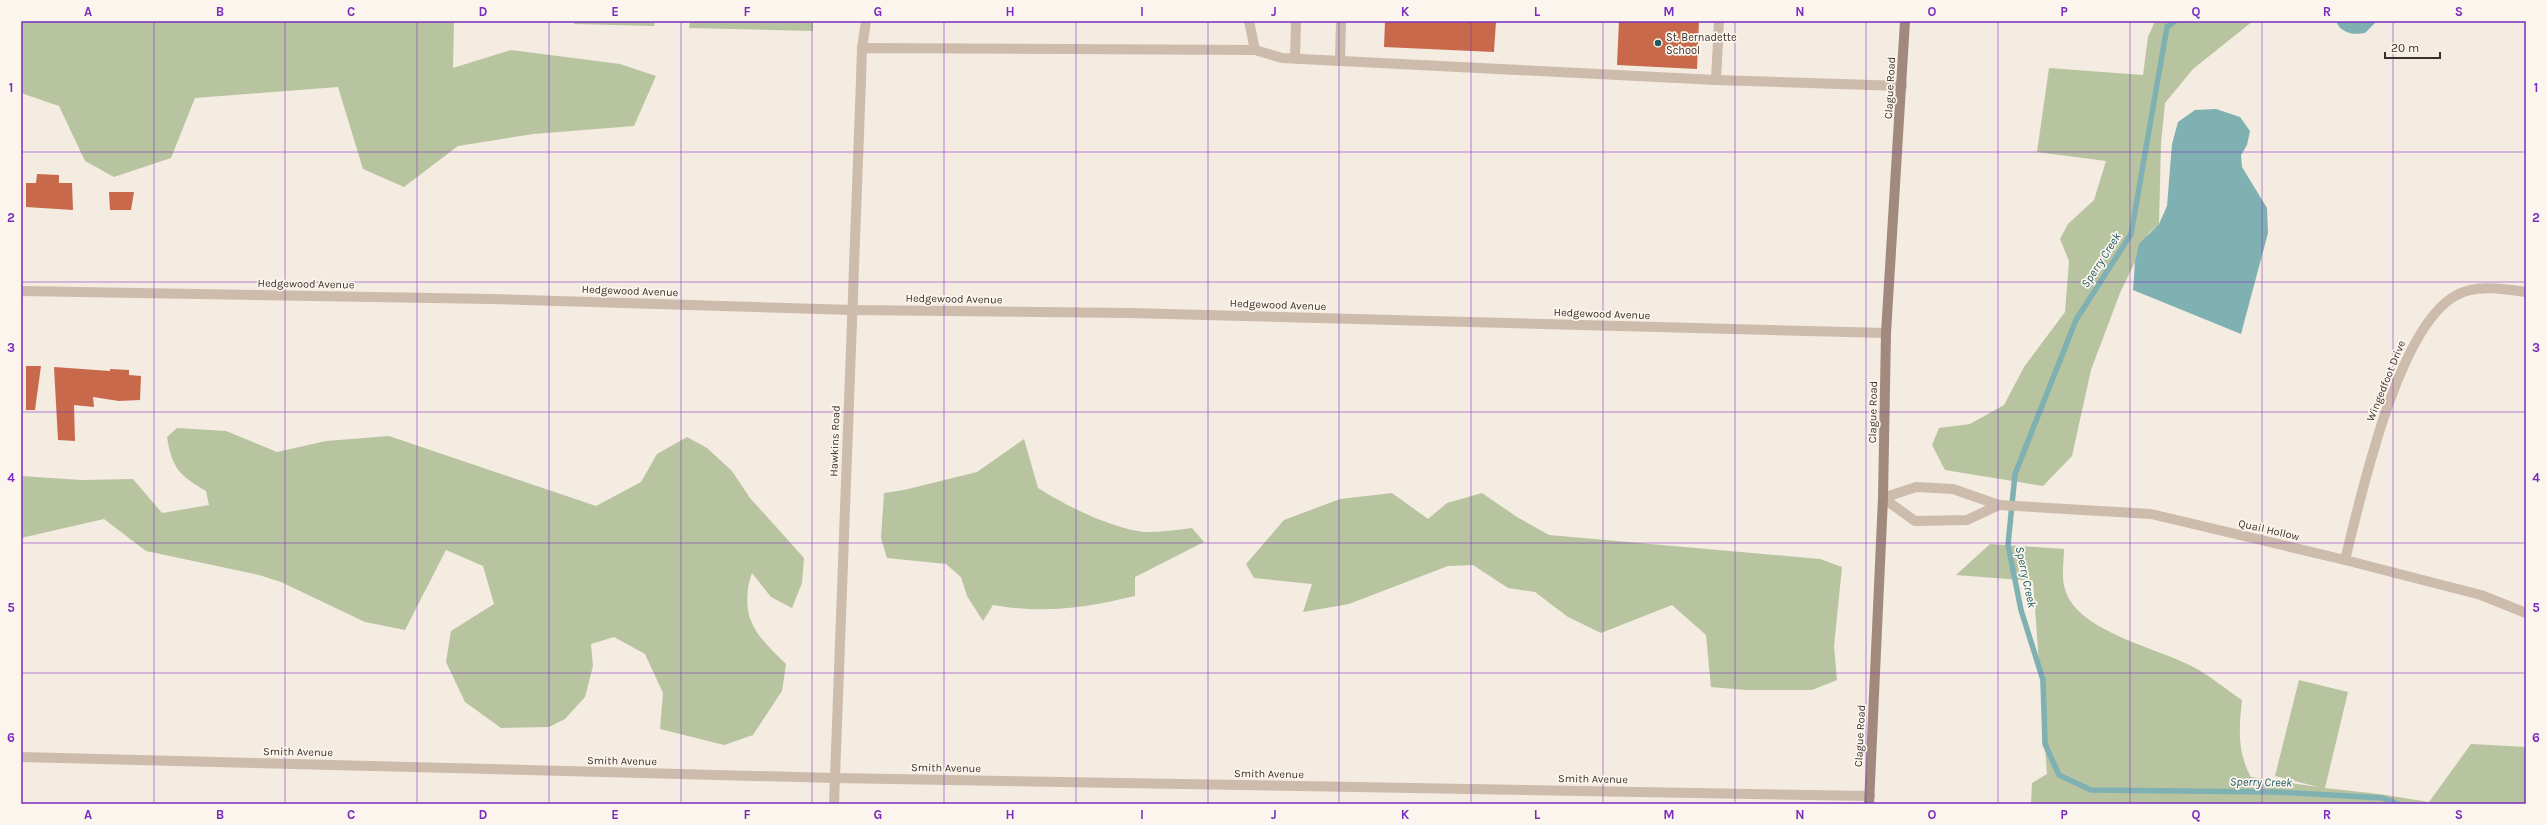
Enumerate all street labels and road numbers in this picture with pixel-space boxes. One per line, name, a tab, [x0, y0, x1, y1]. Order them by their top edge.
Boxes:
street label: Clague Road	[1882, 57, 1898, 119]
street label: Hedgewood Avenue	[258, 277, 355, 291]
street label: Hedgewood Avenue	[581, 283, 679, 299]
street label: Hedgewood Avenue	[906, 292, 1003, 306]
street label: Hedgewood Avenue	[1229, 297, 1327, 313]
street label: Hedgewood Avenue	[1553, 306, 1651, 322]
street label: Wingedfoot Drive	[2364, 338, 2408, 423]
street label: Clague Road	[1866, 381, 1880, 443]
street label: Hawkins Road	[827, 405, 843, 477]
street label: Quail Hollow	[2237, 517, 2301, 543]
street label: Clague Road	[1852, 705, 1868, 767]
street label: Smith Avenue	[263, 745, 333, 759]
street label: Smith Avenue	[587, 754, 657, 768]
street label: Smith Avenue	[911, 761, 981, 775]
street label: Smith Avenue	[1234, 767, 1304, 781]
street label: Smith Avenue	[1558, 772, 1628, 786]

